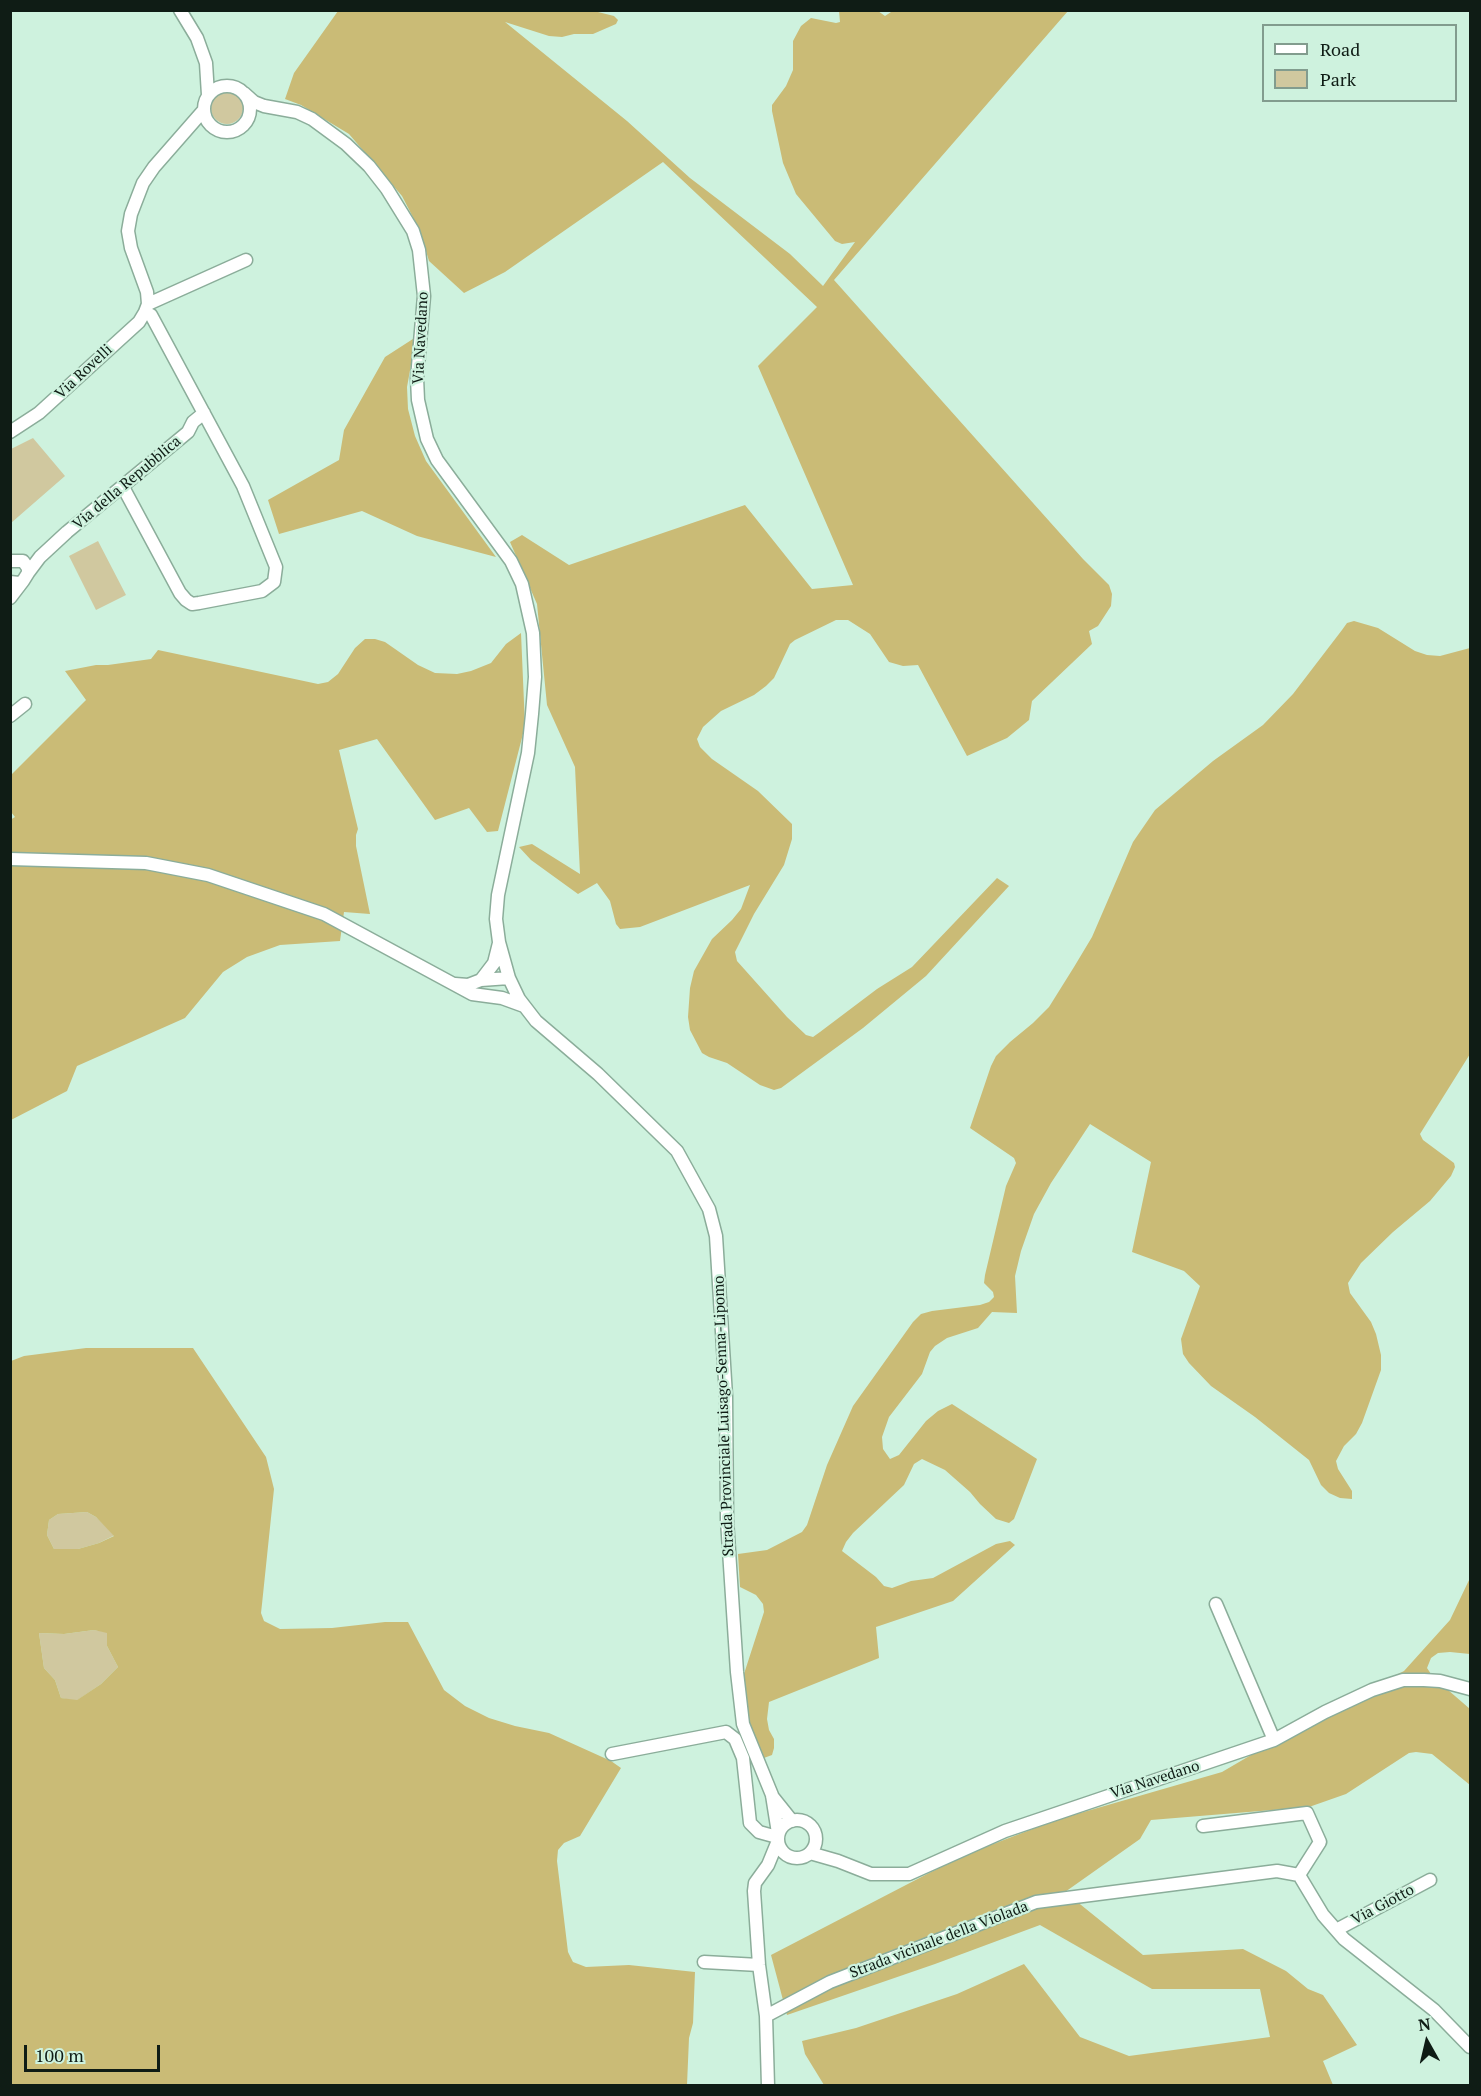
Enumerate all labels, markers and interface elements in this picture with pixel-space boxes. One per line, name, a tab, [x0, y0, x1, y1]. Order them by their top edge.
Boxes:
legend	[1262, 24, 1457, 102]
text: Road	[1320, 37, 1360, 61]
text: Park	[1320, 67, 1356, 91]
street label: Via Navedano	[410, 291, 432, 385]
street label: Via Rovelli	[52, 341, 116, 403]
street label: Via della Repubblica	[69, 432, 185, 534]
street label: Strada Provinciale Luisago-Senna-Lipomo	[710, 1275, 738, 1557]
street label: Via Navedano	[1108, 1757, 1202, 1803]
street label: Via Giotto	[1349, 1881, 1417, 1929]
street label: Strada vicinale della Violada	[847, 1898, 1031, 1982]
north arrow	[1397, 2012, 1457, 2072]
text: N	[1417, 2012, 1432, 2036]
scale bar	[27, 2033, 164, 2071]
text: 100 m	[35, 2043, 84, 2067]

